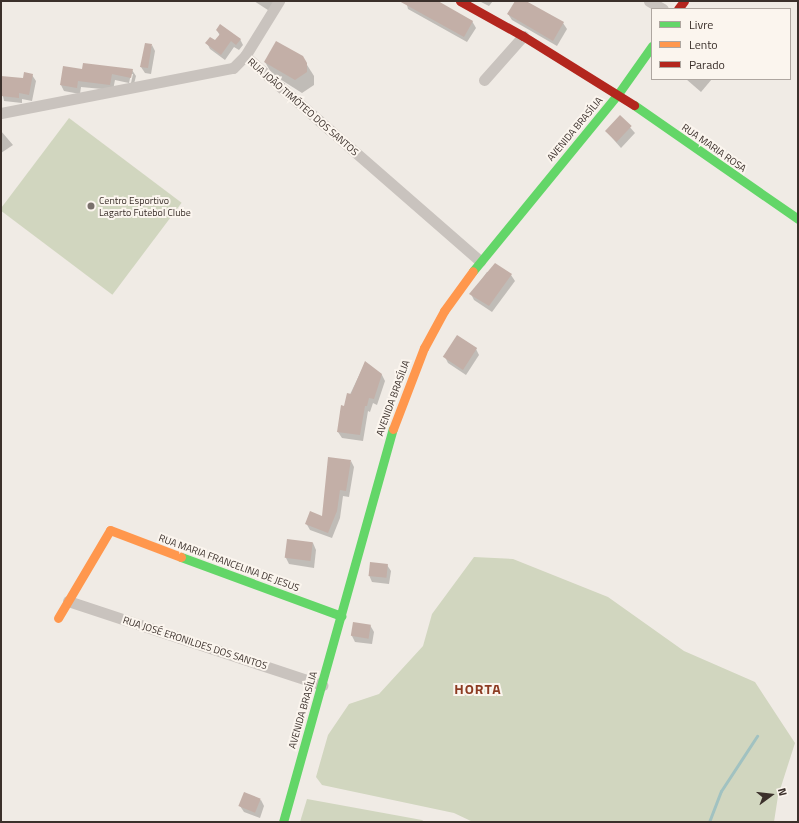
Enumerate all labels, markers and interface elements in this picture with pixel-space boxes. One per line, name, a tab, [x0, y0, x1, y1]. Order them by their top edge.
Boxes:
legend	[651, 8, 791, 80]
text: Livre	[689, 15, 713, 34]
text: Lento	[689, 35, 718, 54]
text: Parado	[689, 55, 725, 74]
street label: RUA JOÃO TIMÓTEO DOS SANTOS	[245, 56, 361, 158]
street label: AVENIDA BRASÍLIA	[545, 95, 605, 163]
street label: RUA MARIA ROSA	[679, 121, 749, 175]
place label: Centro Esportivo Lagarto Futebol Clube	[99, 194, 191, 218]
marker: Centro Esportivo Lagarto Futebol Clube	[86, 201, 96, 211]
street label: AVENIDA BRASÍLIA	[374, 358, 412, 438]
street label: RUA MARIA FRANCELINA DE JESUS	[157, 532, 301, 594]
street label: RUA JOSÉ ERONILDES DOS SANTOS	[121, 614, 269, 672]
street label: AVENIDA BRASÍLIA	[286, 670, 320, 750]
district label: HORTA	[454, 681, 502, 697]
north arrow	[751, 775, 791, 815]
text: N	[774, 786, 791, 798]

